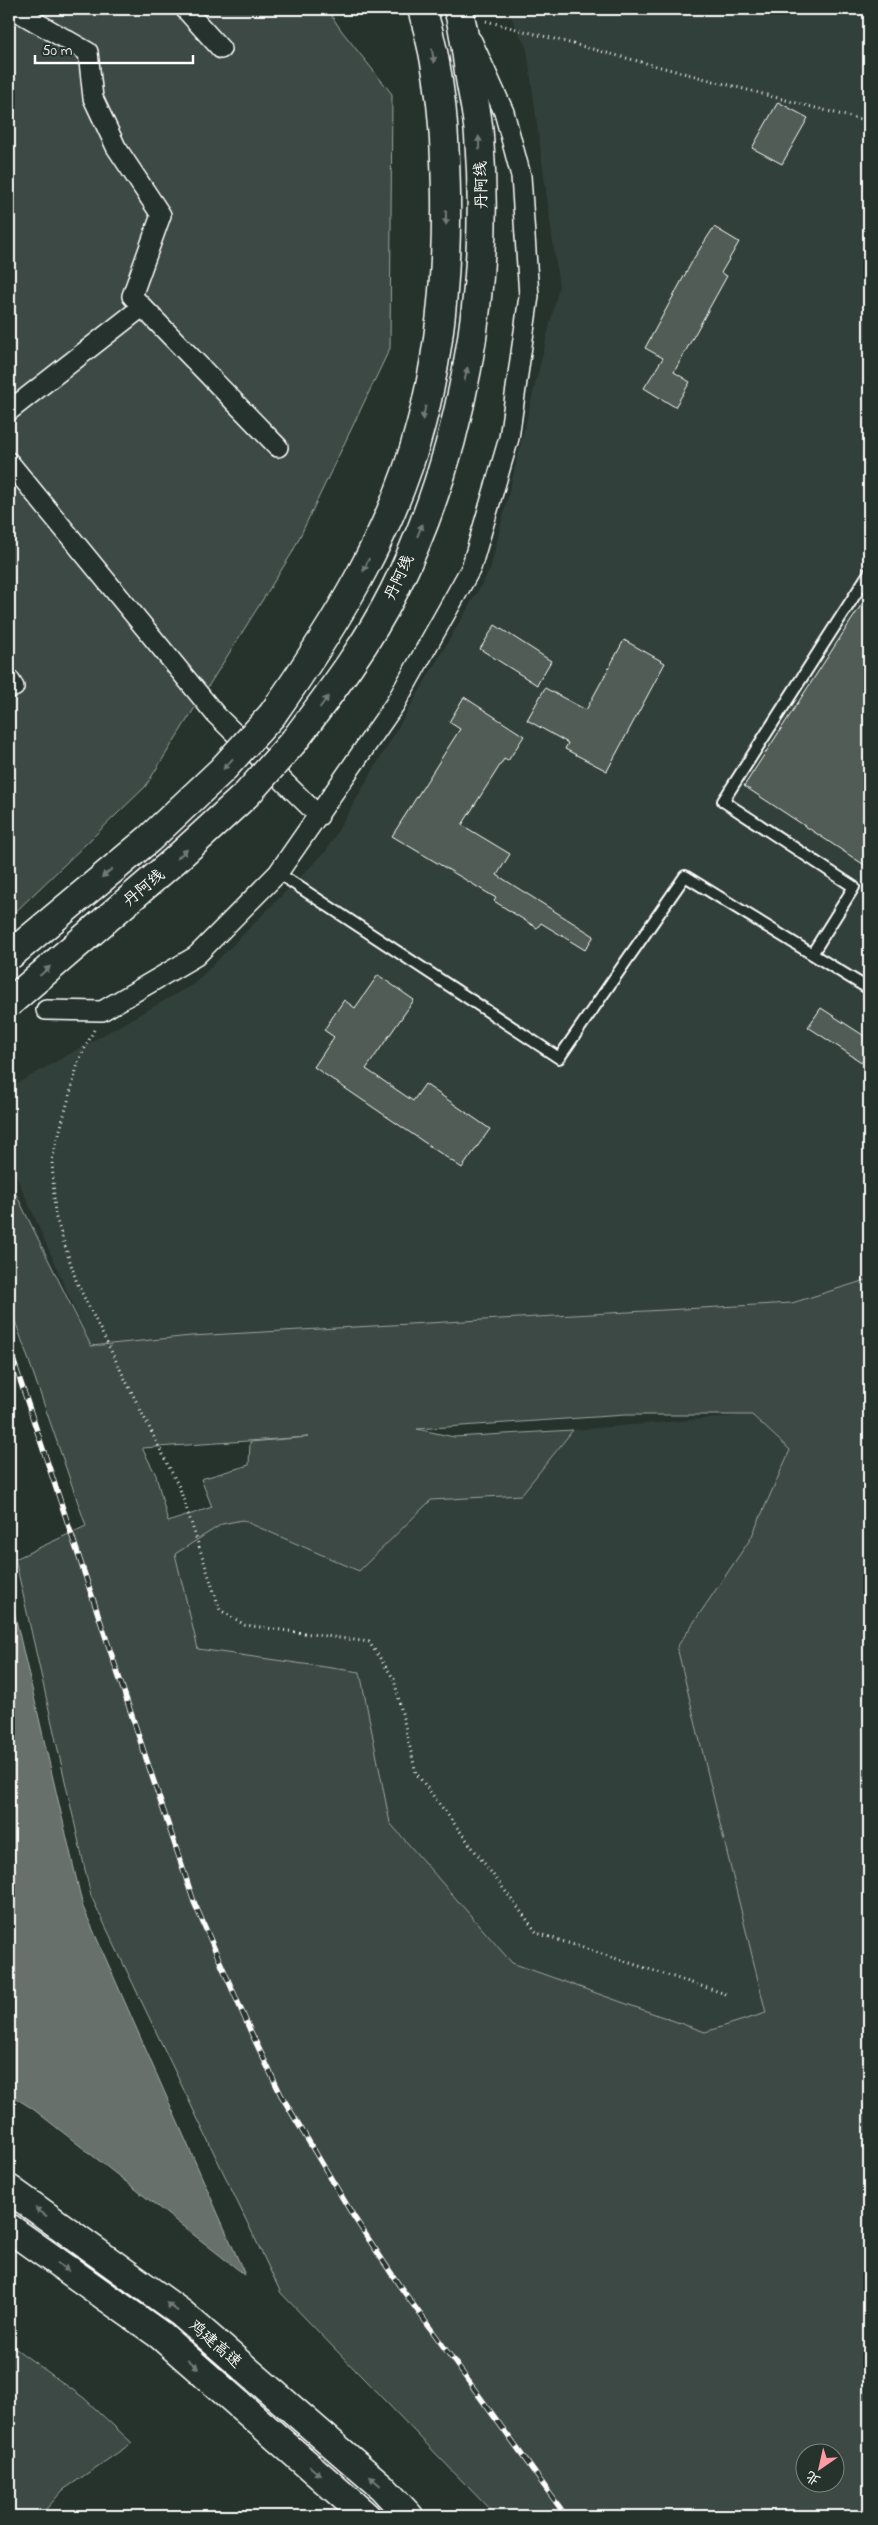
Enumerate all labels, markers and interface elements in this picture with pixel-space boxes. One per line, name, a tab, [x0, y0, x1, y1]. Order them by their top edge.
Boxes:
scale bar	[35, 32, 192, 64]
text: 50 m	[42, 40, 73, 62]
one-way arrow	[430, 49, 438, 65]
one-way arrow	[475, 135, 483, 151]
street label: 丹阿线	[470, 161, 494, 209]
one-way arrow	[442, 210, 450, 226]
one-way arrow	[462, 366, 470, 382]
one-way arrow	[419, 406, 427, 422]
one-way arrow	[416, 523, 424, 537]
street label: 丹阿线	[379, 551, 421, 605]
one-way arrow	[361, 558, 369, 572]
one-way arrow	[318, 696, 329, 709]
one-way arrow	[222, 758, 234, 770]
one-way arrow	[175, 848, 187, 860]
street label: 丹阿线	[118, 864, 170, 913]
one-way arrow	[101, 868, 114, 879]
one-way arrow	[39, 965, 51, 977]
one-way arrow	[34, 2207, 47, 2217]
one-way arrow	[56, 2262, 70, 2272]
one-way arrow	[166, 2302, 179, 2312]
street label: 鸡建高速	[183, 2314, 247, 2375]
one-way arrow	[186, 2358, 198, 2370]
north arrow	[796, 2442, 846, 2492]
one-way arrow	[309, 2465, 321, 2476]
text: 北	[802, 2465, 825, 2490]
one-way arrow	[370, 2475, 382, 2487]

